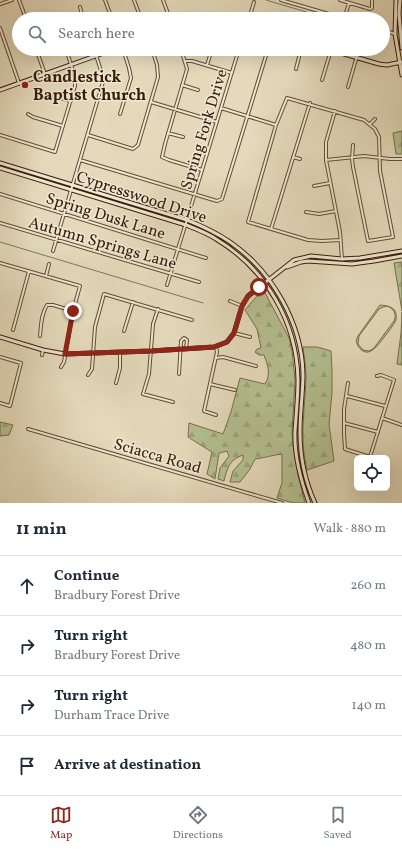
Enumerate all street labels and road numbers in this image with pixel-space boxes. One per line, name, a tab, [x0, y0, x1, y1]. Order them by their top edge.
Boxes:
street label: Spring Fork Drive	[176, 67, 234, 192]
street label: Cypresswood Drive	[73, 166, 209, 229]
street label: Spring Dusk Lane	[43, 188, 168, 246]
street label: Autumn Springs Lane	[26, 212, 179, 276]
street label: Sciacca Road	[111, 434, 204, 480]

